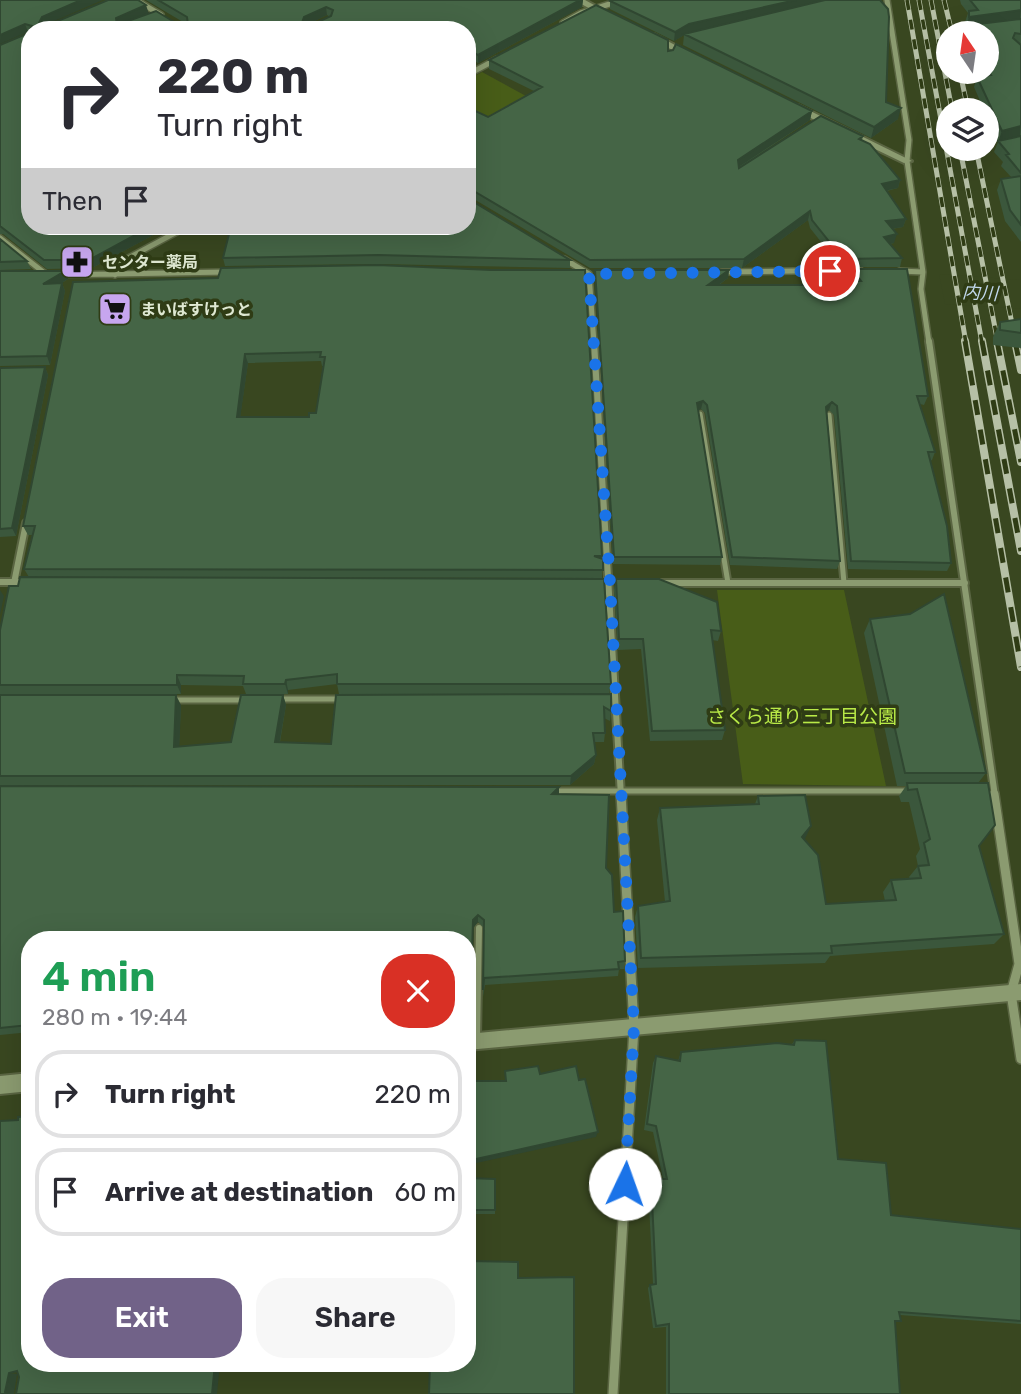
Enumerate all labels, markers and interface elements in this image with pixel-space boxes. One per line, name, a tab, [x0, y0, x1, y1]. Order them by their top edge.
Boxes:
north arrow	[936, 21, 999, 84]
map controls	[936, 21, 999, 161]
text: 220 m	[157, 47, 309, 105]
icon: right	[42, 49, 133, 140]
button: layers	[936, 98, 999, 161]
text: Turn right	[157, 106, 302, 144]
icon: arrive	[117, 182, 155, 220]
text: Then	[42, 186, 103, 217]
pin	[800, 241, 860, 301]
pharmacy icon: センター薬局	[58, 243, 96, 281]
icon: arrive	[811, 252, 849, 290]
place label: センター薬局	[102, 253, 198, 272]
water label: 内川	[961, 281, 1001, 305]
supermarket icon: まいばすけっと	[96, 290, 134, 328]
place label: まいばすけっと	[140, 300, 252, 319]
park label: さくら通り三丁目公園	[707, 705, 897, 728]
text: 4 min	[42, 952, 156, 1002]
button: close	[381, 954, 455, 1028]
text: 280 m · 19:44	[42, 1003, 188, 1031]
icon: right	[46, 1075, 84, 1113]
text: Turn right	[105, 1079, 235, 1110]
text: 220 m	[374, 1079, 451, 1110]
position arrow	[588, 1147, 662, 1221]
icon: arrive	[46, 1173, 84, 1211]
text: Arrive at destination	[105, 1177, 373, 1208]
text: 60 m	[394, 1177, 456, 1208]
button: Exit	[42, 1278, 242, 1358]
button: Share	[256, 1278, 455, 1358]

